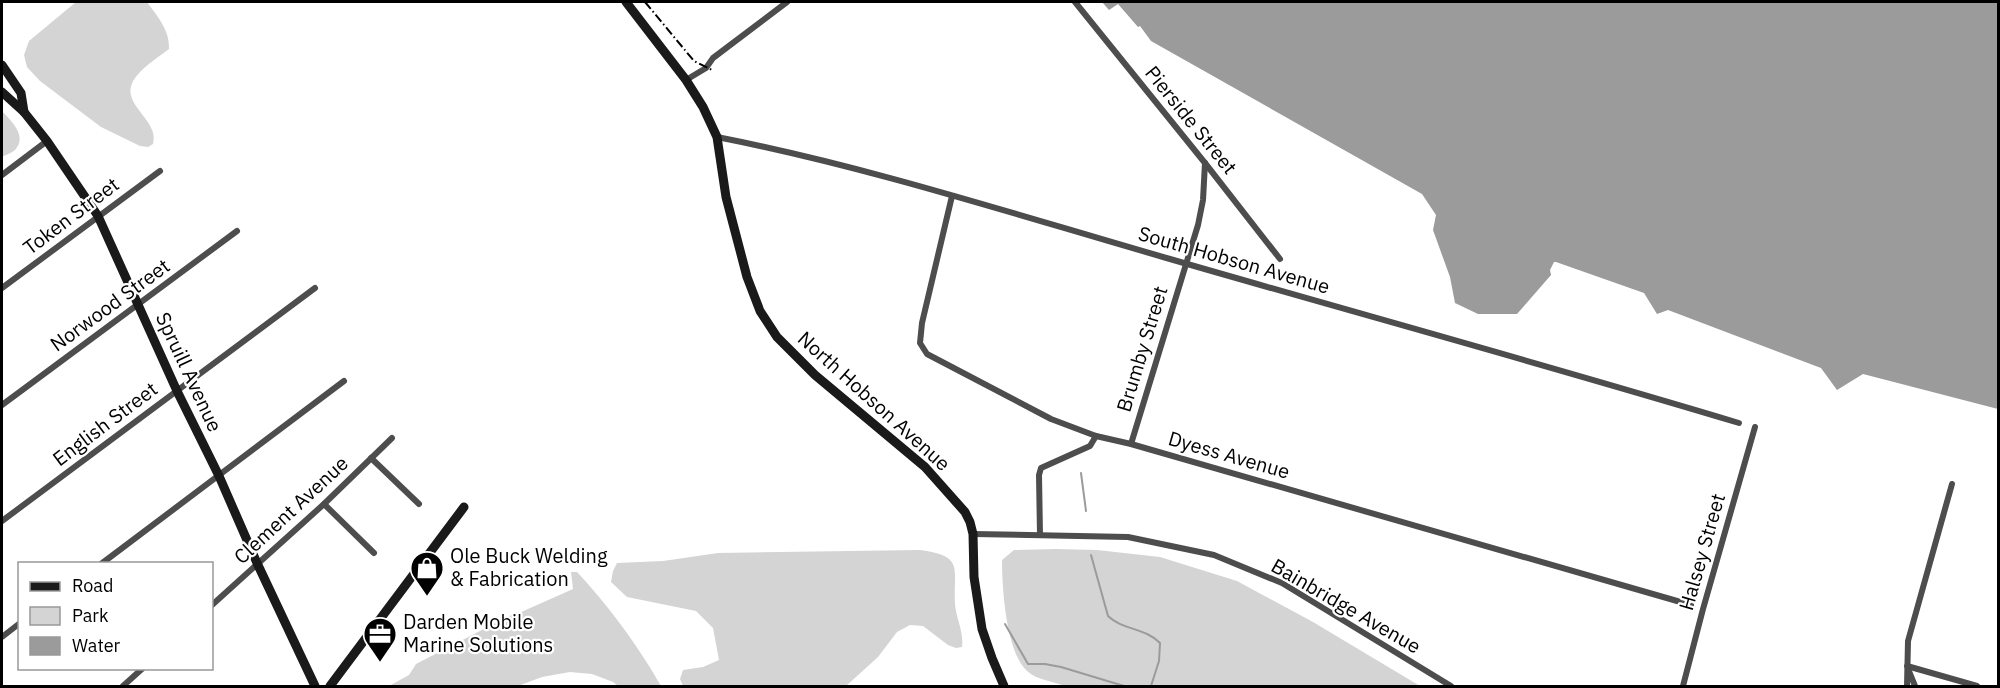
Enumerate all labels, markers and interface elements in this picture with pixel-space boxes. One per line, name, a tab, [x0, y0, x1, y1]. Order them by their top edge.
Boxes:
street label: Pierside Street	[1139, 60, 1244, 180]
street label: Token Street	[17, 171, 124, 261]
street label: South Hobson Avenue	[1135, 219, 1333, 300]
street label: Norwood Street	[44, 252, 175, 357]
street label: Brumby Street	[1110, 283, 1173, 415]
street label: Spruill Avenue	[150, 308, 229, 436]
street label: North Hobson Avenue	[792, 325, 956, 476]
street label: English Street	[47, 375, 163, 472]
street label: Dyess Avenue	[1165, 424, 1293, 485]
street label: Clement Avenue	[228, 450, 354, 570]
street label: Halsey Street	[1672, 490, 1731, 613]
place label: Ole Buck Welding & Fabrication	[450, 542, 608, 592]
shop icon: Ole Buck Welding & Fabrication	[409, 550, 445, 597]
street label: Bainbridge Avenue	[1267, 552, 1426, 659]
legend	[18, 562, 213, 670]
text: Road	[72, 574, 113, 597]
text: Park	[72, 604, 109, 627]
place label: Darden Mobile Marine Solutions	[403, 608, 553, 658]
office icon: Darden Mobile Marine Solutions	[362, 616, 398, 663]
text: Water	[72, 634, 121, 657]

